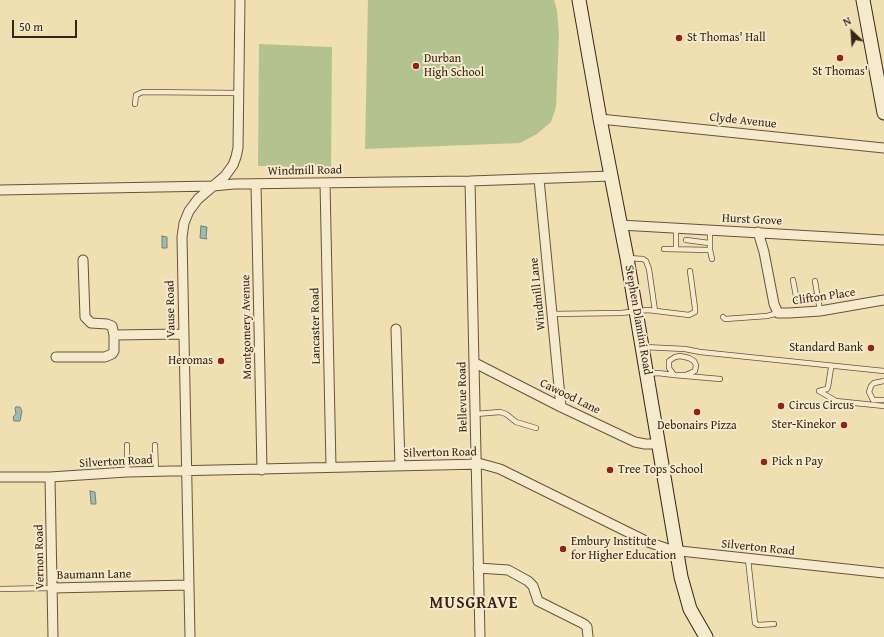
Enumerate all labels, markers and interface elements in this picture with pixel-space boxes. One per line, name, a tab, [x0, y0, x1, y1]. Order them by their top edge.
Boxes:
scale bar	[14, 12, 79, 38]
north arrow	[832, 12, 872, 52]
text: N	[840, 12, 854, 30]
text: 50 m	[19, 18, 43, 35]
place label: St Thomas' Hall	[687, 31, 766, 45]
marker: St Thomas' Hall	[674, 33, 684, 43]
place label: Durban High School	[424, 52, 484, 80]
marker: St Thomas'	[835, 53, 845, 63]
marker: Durban High School	[411, 61, 421, 71]
place label: St Thomas'	[812, 65, 868, 79]
street label: Clyde Avenue	[709, 110, 777, 132]
street label: Windmill Road	[268, 163, 342, 179]
street label: Hurst Grove	[722, 211, 782, 229]
street label: Windmill Lane	[527, 257, 549, 331]
street label: Stephen Dlamini Road	[621, 264, 655, 376]
street label: Montgomery Avenue	[239, 274, 255, 380]
street label: Vause Road	[163, 280, 179, 338]
street label: Clifton Place	[792, 285, 856, 309]
street label: Lancaster Road	[308, 288, 324, 364]
place label: Standard Bank	[789, 341, 863, 355]
marker: Standard Bank	[866, 343, 876, 353]
place label: Heromas	[168, 354, 213, 368]
marker: Heromas	[216, 356, 226, 366]
street label: Bellevue Road	[455, 362, 471, 432]
street label: Cawood Lane	[537, 376, 603, 418]
place label: Circus Circus	[789, 399, 854, 413]
marker: Circus Circus	[776, 401, 786, 411]
marker: Debonairs Pizza	[692, 407, 702, 417]
place label: Ster-Kinekor	[771, 418, 836, 432]
place label: Debonairs Pizza	[657, 419, 737, 433]
marker: Ster-Kinekor	[839, 420, 849, 430]
street label: Silverton Road	[403, 445, 477, 461]
street label: Silverton Road	[79, 453, 153, 471]
place label: Pick n Pay	[772, 455, 823, 469]
marker: Pick n Pay	[759, 457, 769, 467]
place label: Tree Tops School	[618, 463, 703, 477]
marker: Tree Tops School	[605, 465, 615, 475]
street label: Vernon Road	[32, 524, 48, 590]
place label: Embury Institute for Higher Education	[571, 535, 676, 563]
street label: Silverton Road	[721, 537, 795, 559]
marker: Embury Institute for Higher Education	[558, 544, 568, 554]
street label: Baumann Lane	[57, 567, 131, 583]
district label: MUSGRAVE	[430, 594, 518, 614]

